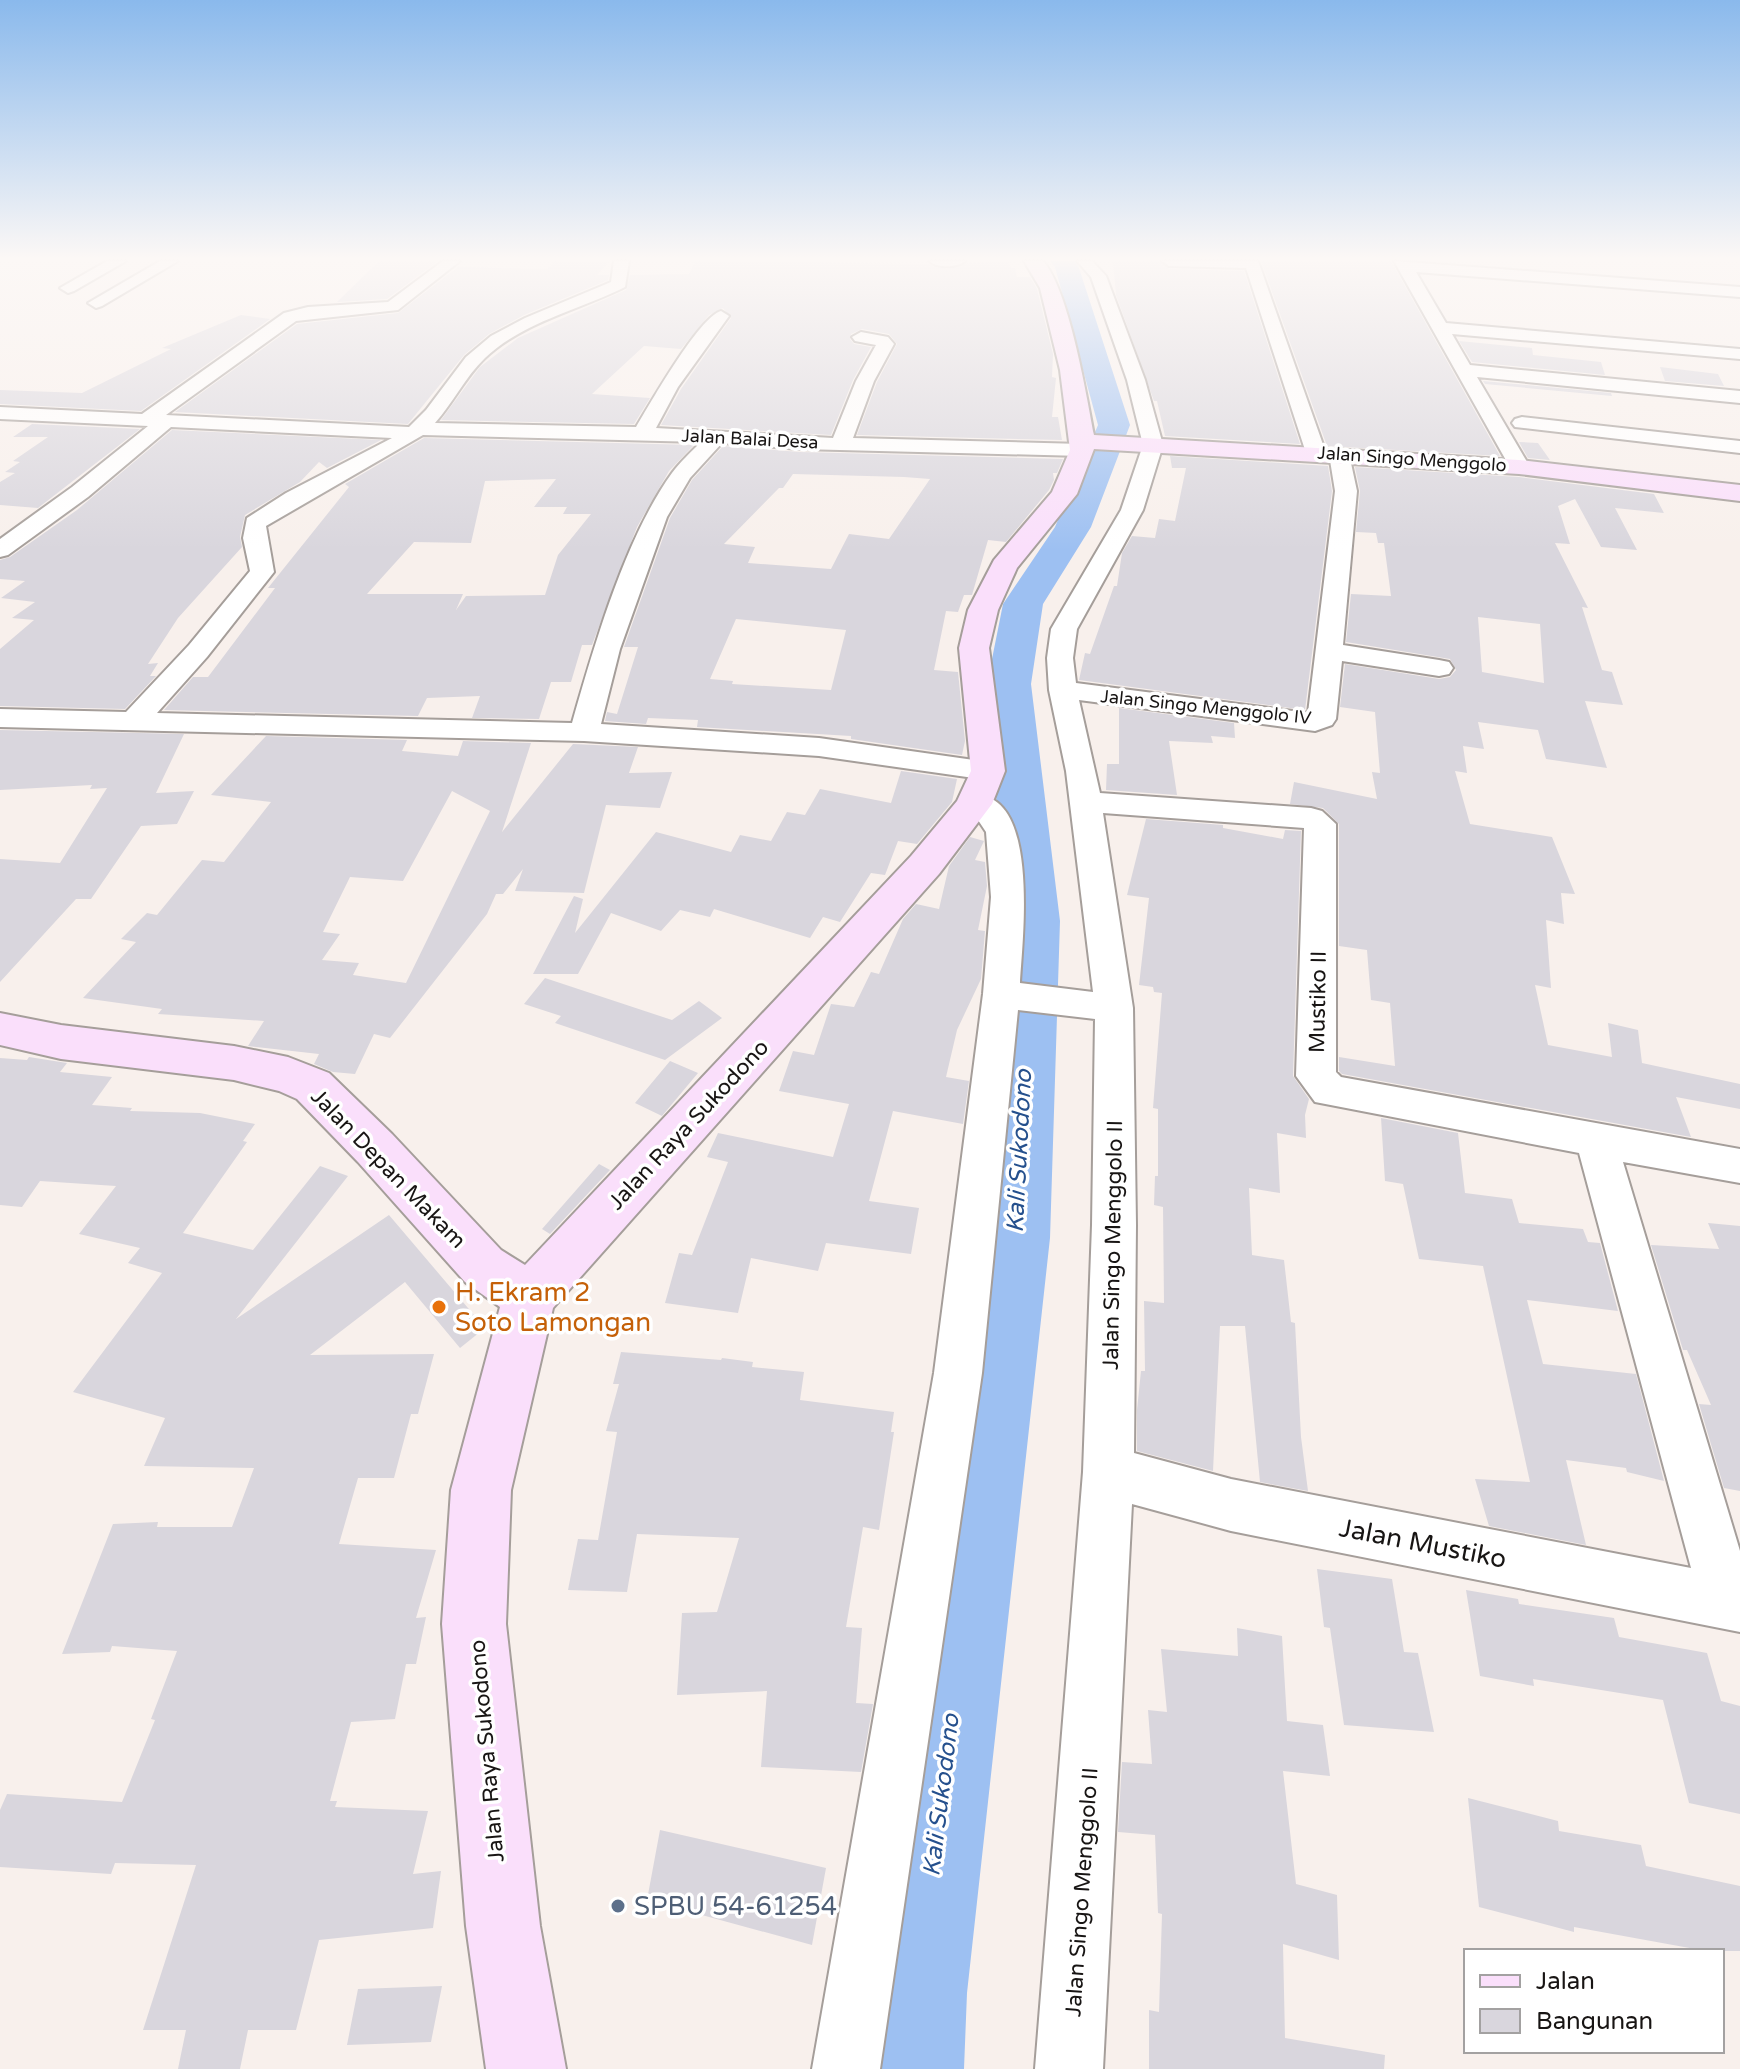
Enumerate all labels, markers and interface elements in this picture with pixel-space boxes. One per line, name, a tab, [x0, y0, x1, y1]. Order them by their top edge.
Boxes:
street label: Jalan Balai Desa	[681, 424, 819, 454]
street label: Jalan Singo Menggolo	[1317, 441, 1507, 477]
street label: Jalan Singo Menggolo IV	[1100, 685, 1313, 729]
street label: Mustiko II	[1304, 951, 1332, 1053]
street label: Jalan Raya Sukodono	[603, 1034, 774, 1215]
water label: Kali Sukodono	[1001, 1067, 1038, 1233]
street label: Jalan Depan Makam	[305, 1084, 471, 1254]
street label: Jalan Singo Menggolo II	[1098, 1120, 1128, 1370]
place label: H. Ekram 2 Soto Lamongan	[455, 1277, 651, 1338]
marker: H. Ekram 2 Soto Lamongan	[430, 1298, 448, 1316]
street label: Jalan Mustiko	[1337, 1512, 1509, 1575]
street label: Jalan Raya Sukodono	[464, 1639, 510, 1863]
water label: Kali Sukodono	[917, 1711, 966, 1878]
street label: Jalan Singo Menggolo II	[1060, 1767, 1104, 2018]
place label: SPBU 54-61254	[634, 1891, 837, 1922]
marker: SPBU 54-61254	[609, 1897, 627, 1915]
legend	[1464, 1949, 1724, 2053]
text: Jalan	[1536, 1967, 1595, 1996]
text: Bangunan	[1536, 2007, 1653, 2036]

